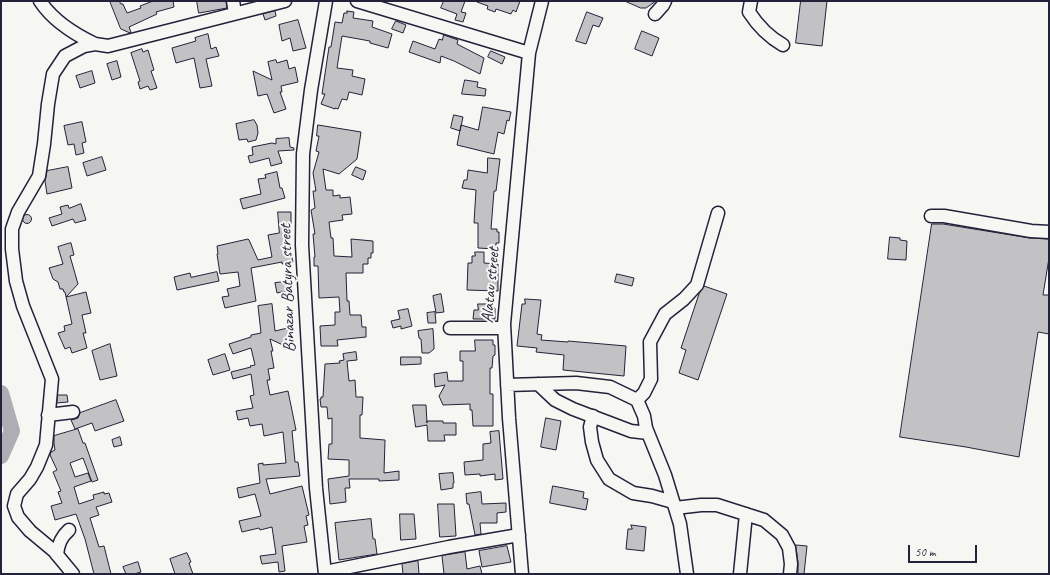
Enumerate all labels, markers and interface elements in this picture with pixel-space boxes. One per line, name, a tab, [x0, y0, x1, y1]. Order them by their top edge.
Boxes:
street label: Binazar Batyra street	[276, 224, 300, 352]
street label: Alatau street	[478, 246, 504, 324]
scale bar	[910, 537, 979, 563]
text: 50 m	[915, 544, 935, 560]

